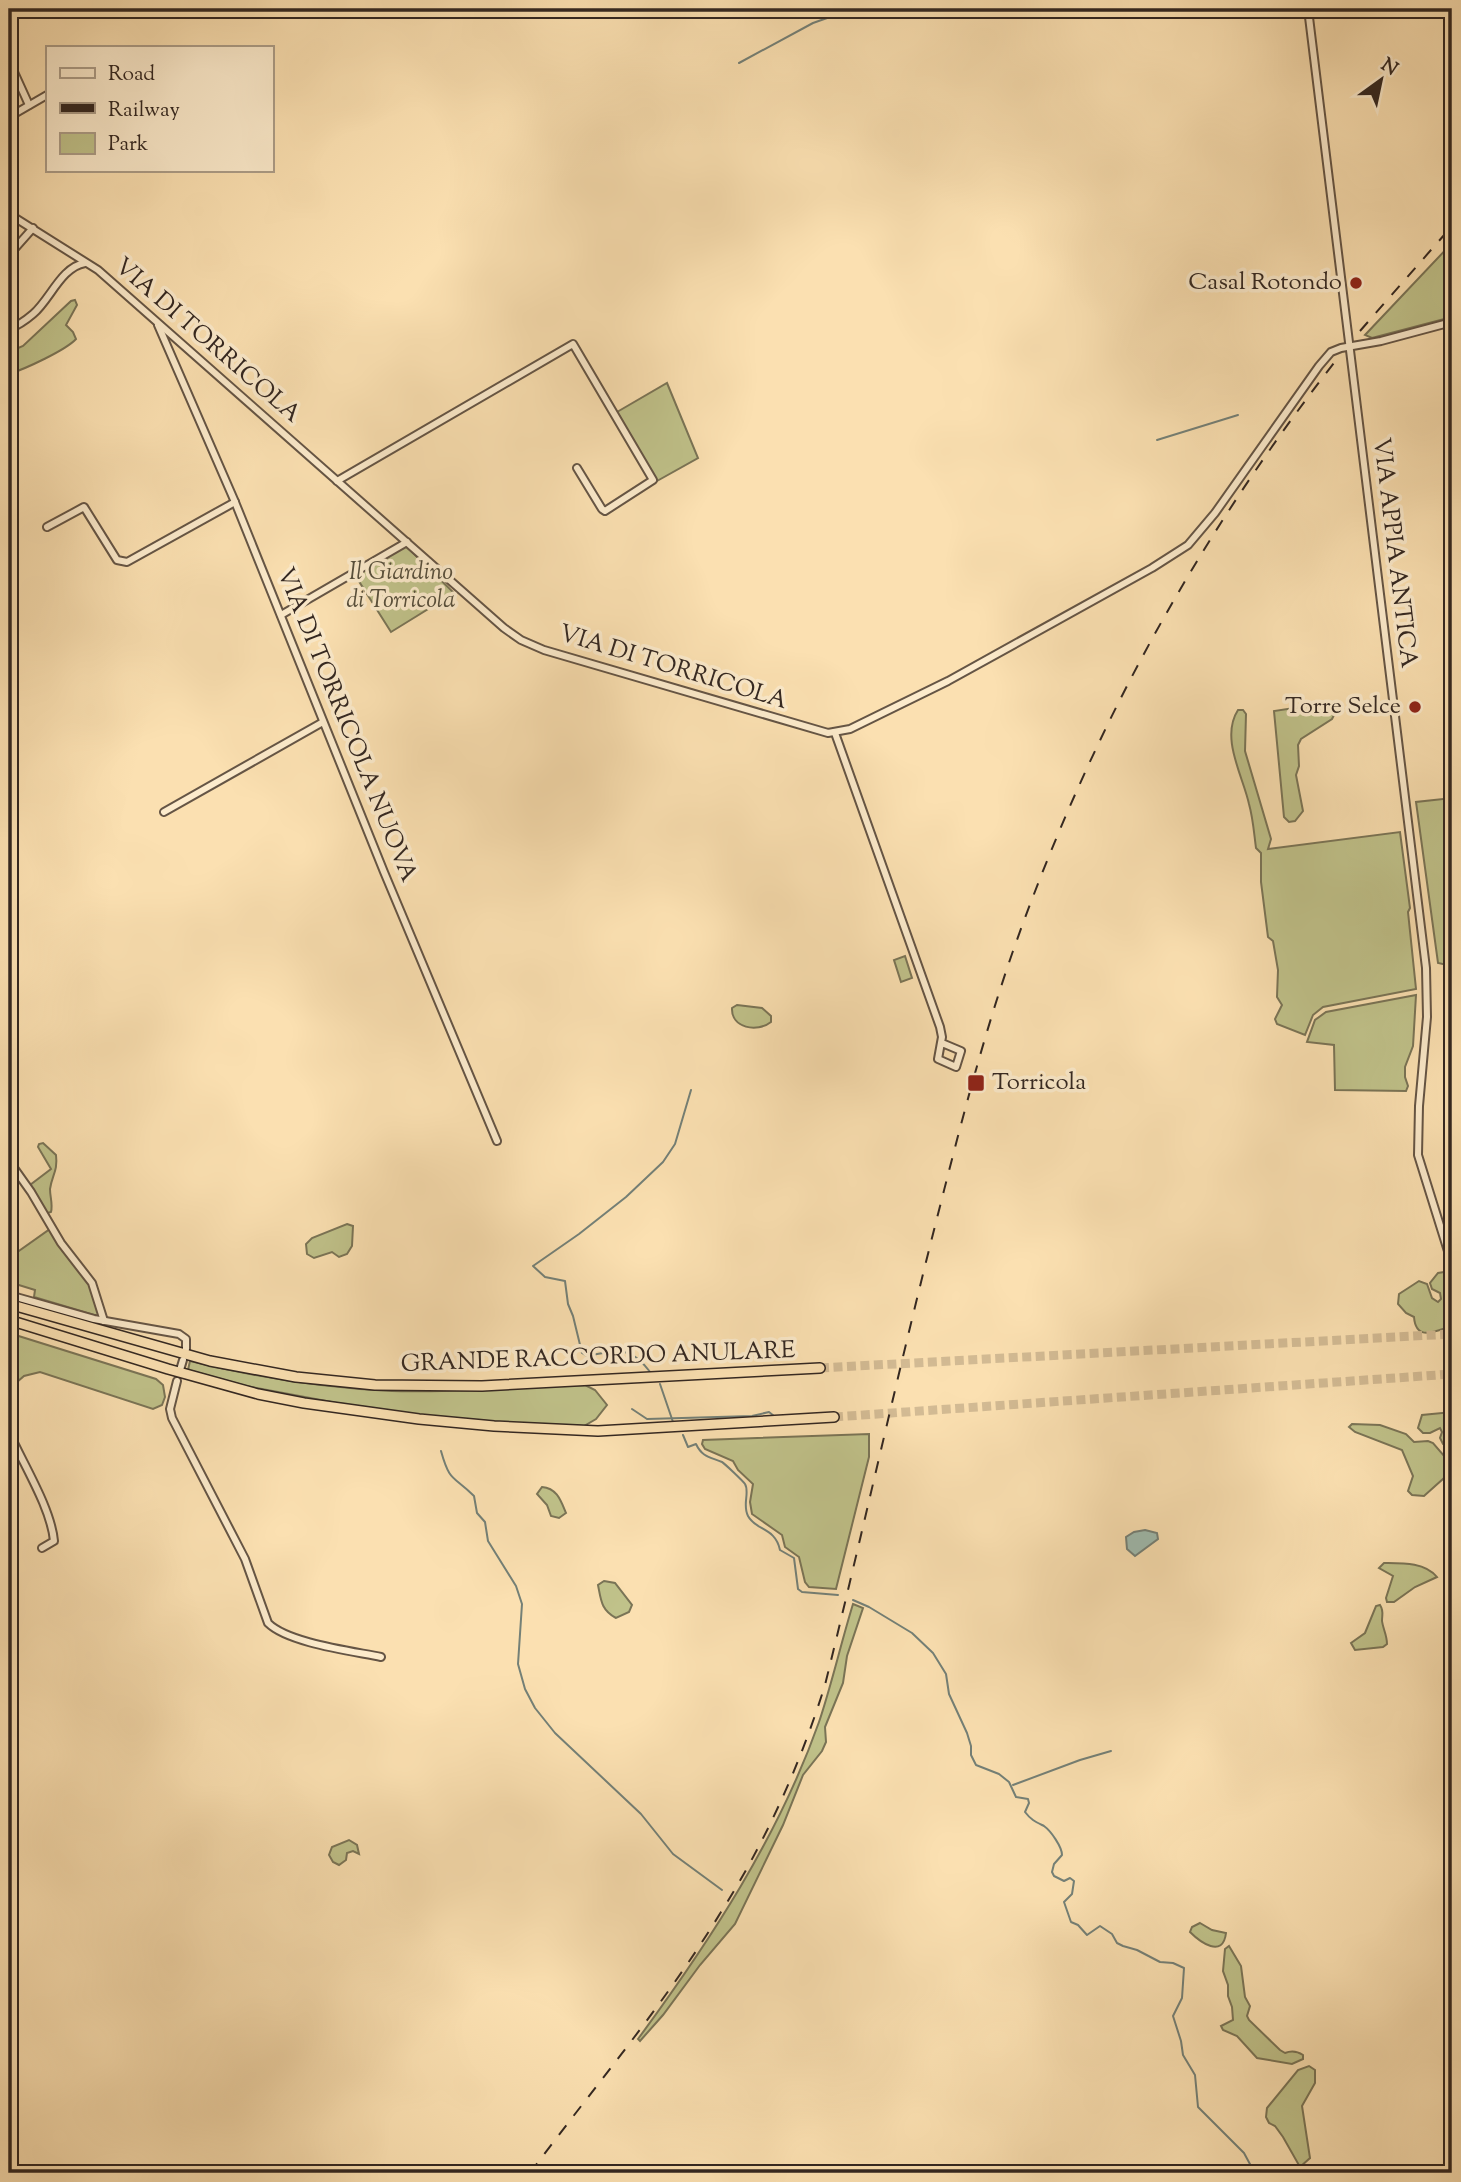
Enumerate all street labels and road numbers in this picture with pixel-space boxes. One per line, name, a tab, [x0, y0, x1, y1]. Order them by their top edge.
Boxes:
street label: VIA DI TORRICOLA	[106, 250, 308, 432]
street label: VIA APPIA ANTICA	[1363, 436, 1425, 671]
street label: VIA DI TORRICOLA NUOVA	[267, 563, 425, 888]
street label: VIA DI TORRICOLA	[555, 617, 792, 719]
street label: GRANDE RACCORDO ANULARE	[400, 1334, 796, 1382]

